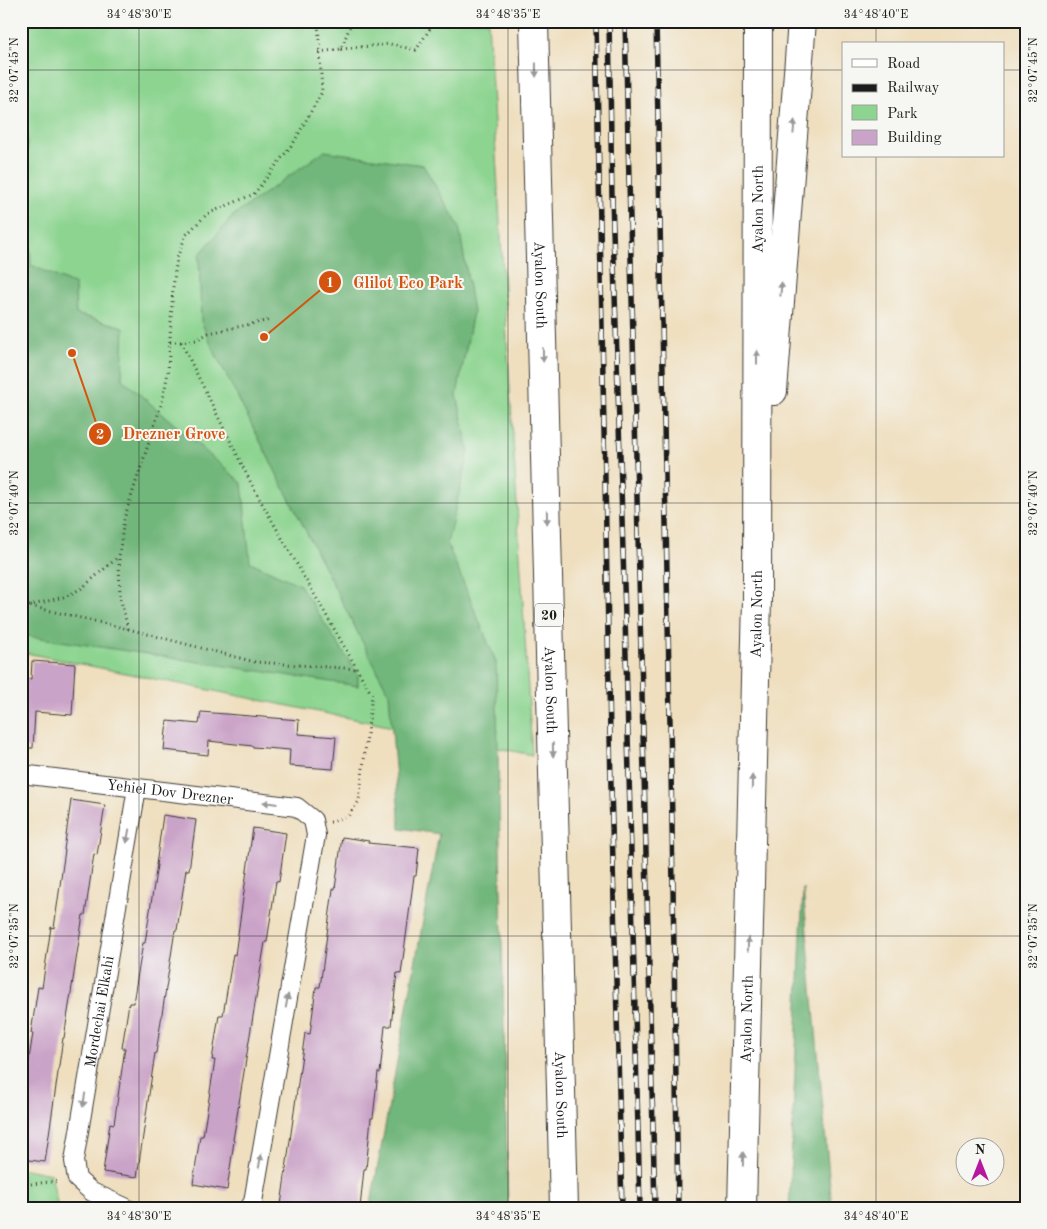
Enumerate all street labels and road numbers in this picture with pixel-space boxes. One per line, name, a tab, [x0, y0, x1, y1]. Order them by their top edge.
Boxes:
street label: Ayalon North	[752, 165, 767, 253]
street label: Ayalon South	[531, 241, 548, 329]
street label: Ayalon North	[750, 570, 766, 658]
road number: 20	[535, 604, 563, 626]
street label: Ayalon South	[541, 646, 558, 734]
street label: Yehiel Dov Drezner	[106, 778, 234, 808]
street label: Mordechai Elkahi	[84, 955, 118, 1069]
street label: Ayalon North	[740, 975, 757, 1063]
street label: Ayalon South	[551, 1051, 568, 1139]

